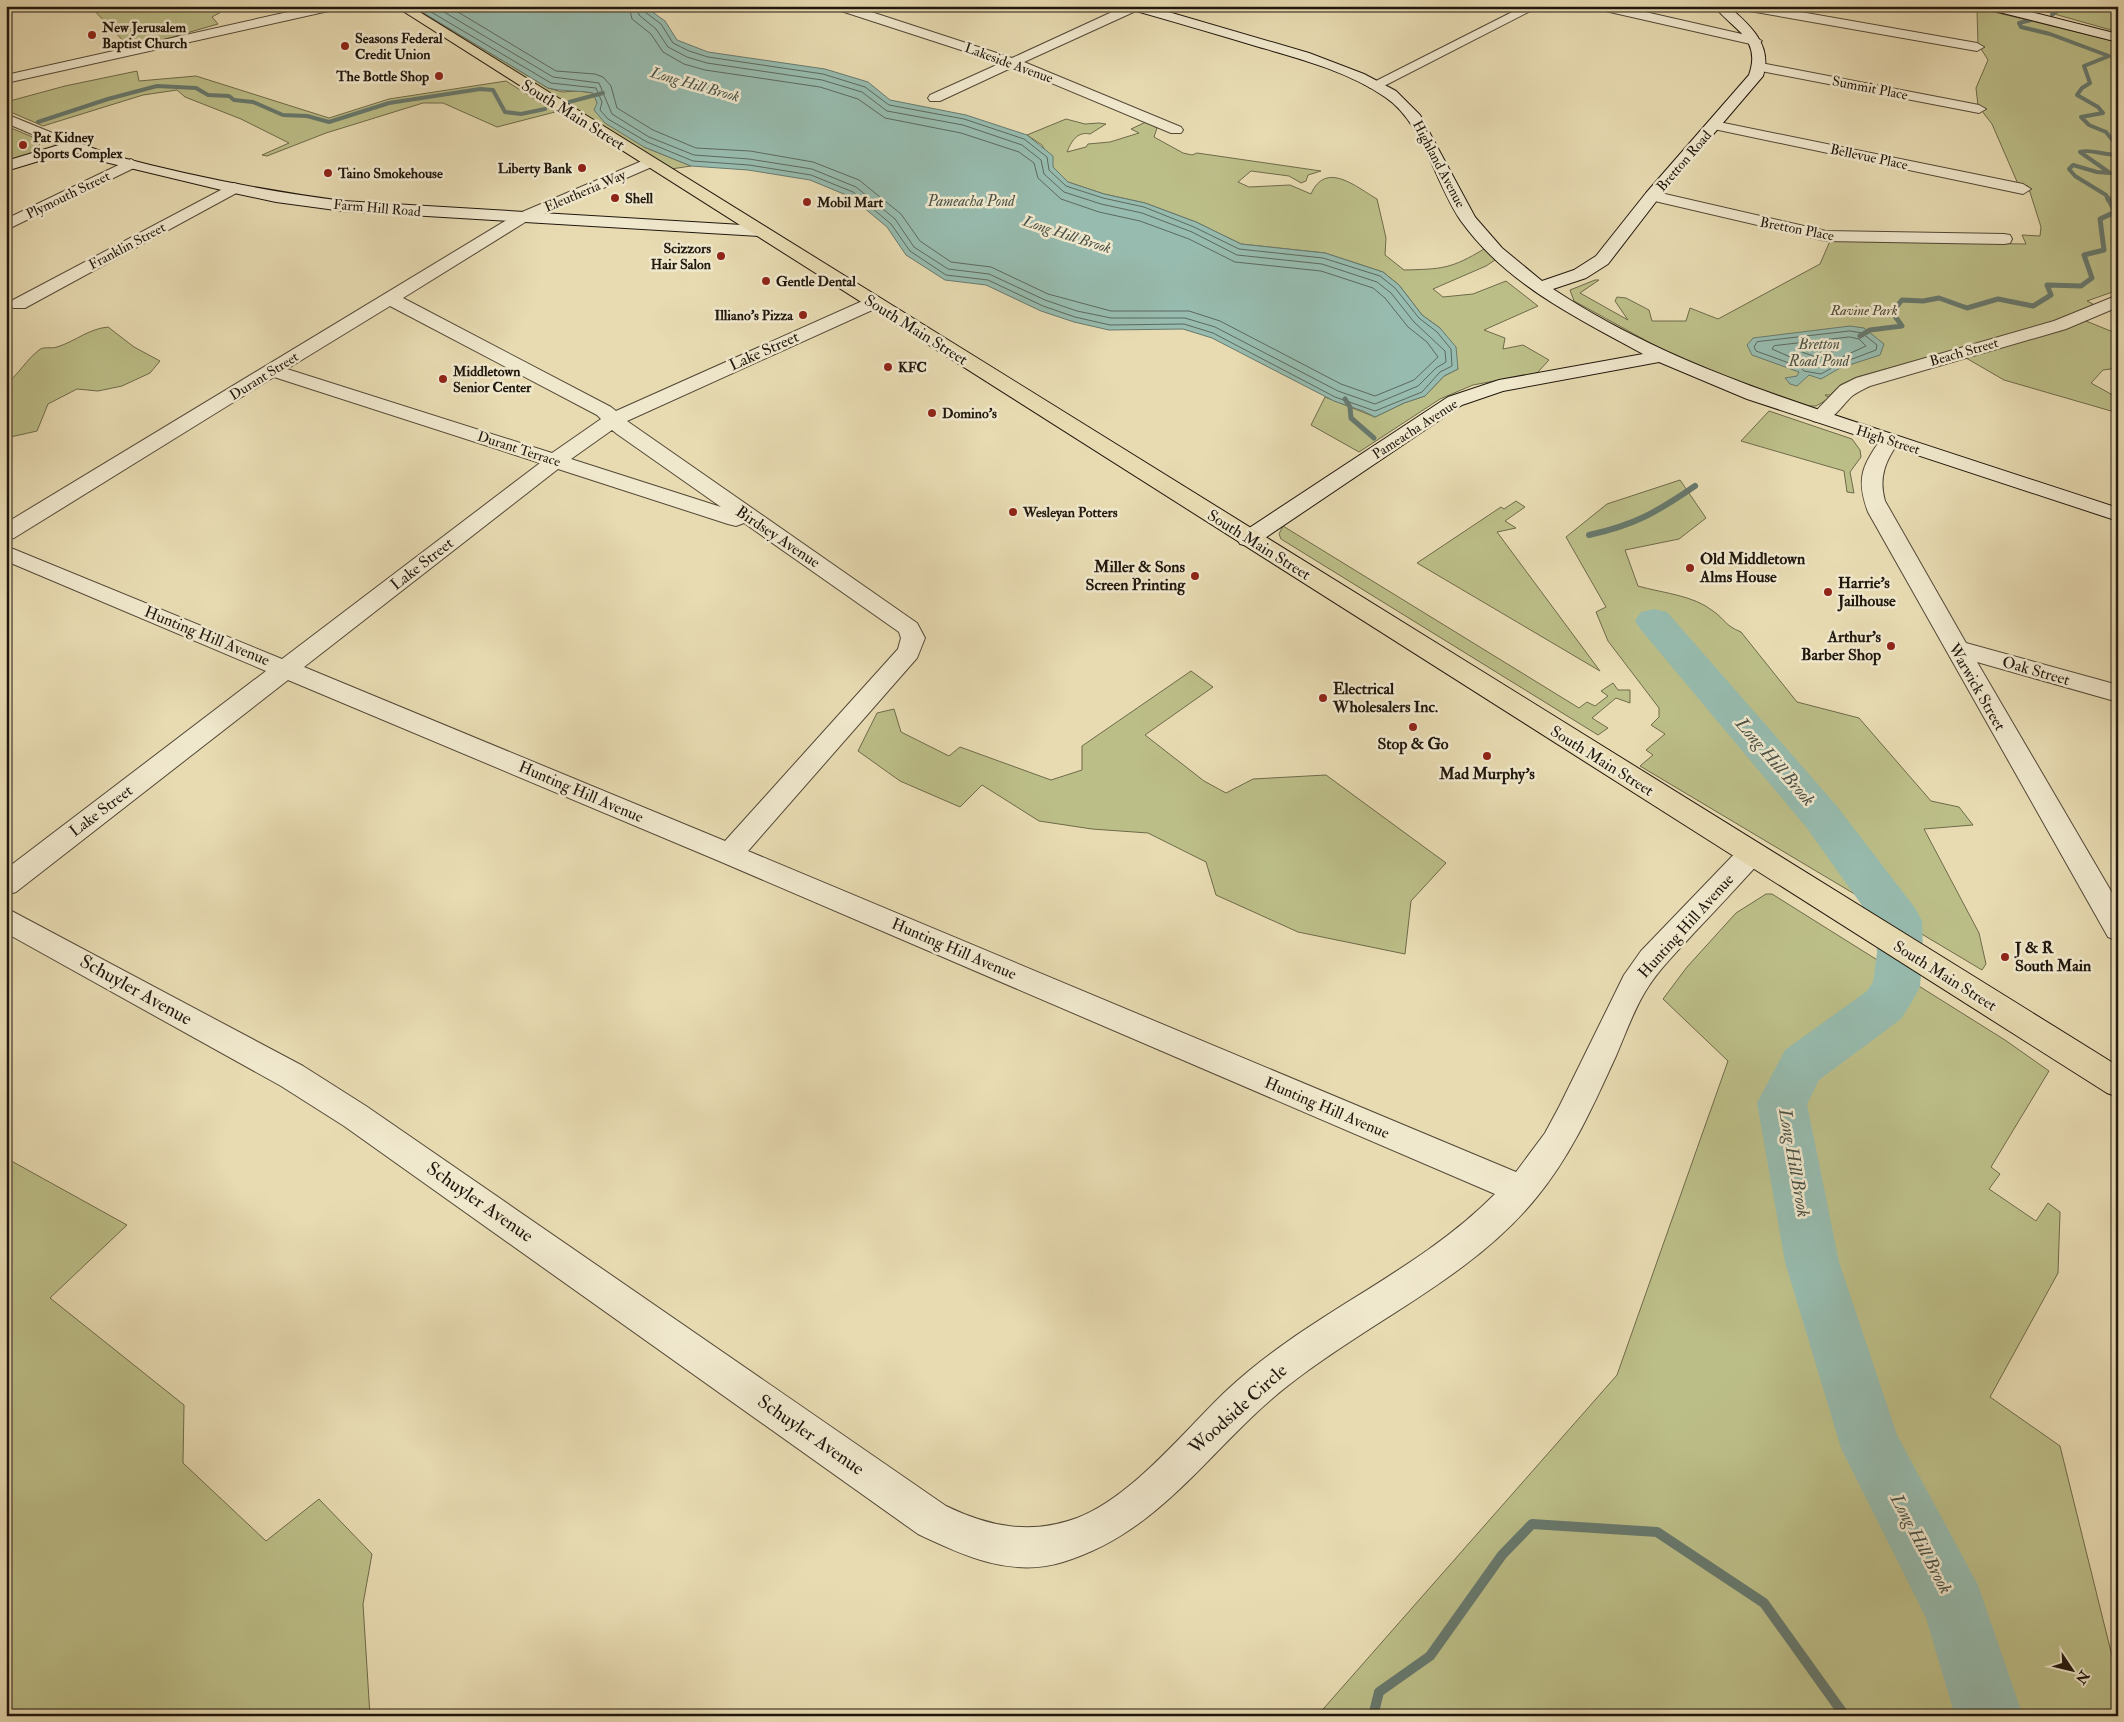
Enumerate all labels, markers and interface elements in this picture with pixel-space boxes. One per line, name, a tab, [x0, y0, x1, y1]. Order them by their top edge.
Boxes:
place label: New Jerusalem Baptist Church	[101, 19, 188, 53]
marker: New Jerusalem Baptist Church	[86, 29, 98, 41]
place label: Seasons Federal Credit Union	[355, 30, 443, 63]
street label: Lakeside Avenue	[962, 39, 1056, 87]
marker: Seasons Federal Credit Union	[339, 40, 351, 52]
water label: Long Hill Brook	[647, 63, 742, 107]
place label: The Bottle Shop	[335, 68, 429, 86]
marker: The Bottle Shop	[433, 70, 445, 82]
street label: Summit Place	[1831, 72, 1909, 104]
street label: South Main Street	[518, 75, 628, 155]
street label: Highland Avenue	[1409, 117, 1469, 211]
street label: Bretton Road	[1653, 127, 1715, 195]
place label: Pat Kidney Sports Complex	[33, 129, 123, 163]
marker: Pat Kidney Sports Complex	[17, 139, 29, 151]
street label: Bellevue Place	[1829, 140, 1910, 174]
place label: Liberty Bank	[498, 160, 572, 178]
marker: Liberty Bank	[576, 162, 588, 174]
place label: Taino Smokehouse	[337, 165, 443, 182]
street label: Eleutheria Way	[542, 166, 629, 217]
street label: Plymouth Street	[23, 167, 114, 224]
marker: Taino Smokehouse	[322, 167, 334, 179]
place label: Shell	[625, 190, 654, 207]
marker: Shell	[609, 192, 621, 204]
water label: Pameacha Pond	[926, 192, 1016, 211]
place label: Mobil Mart	[816, 194, 884, 211]
street label: Farm Hill Road	[333, 196, 422, 220]
marker: Mobil Mart	[801, 196, 813, 208]
water label: Long Hill Brook	[1020, 211, 1114, 258]
street label: Bretton Place	[1759, 213, 1836, 245]
street label: Franklin Street	[86, 218, 169, 273]
place label: Scizzors Hair Salon	[651, 240, 712, 273]
marker: Scizzors Hair Salon	[715, 250, 727, 262]
place label: Gentle Dental	[776, 273, 856, 290]
marker: Gentle Dental	[760, 275, 772, 287]
street label: South Main Street	[861, 290, 971, 370]
park label: Ravine Park	[1829, 302, 1898, 319]
place label: Illiano's Pizza	[715, 307, 794, 324]
marker: Illiano's Pizza	[797, 309, 809, 321]
street label: Lake Street	[726, 327, 802, 375]
street label: Beach Street	[1928, 334, 2001, 370]
water label: Bretton Road Pond	[1788, 335, 1851, 371]
street label: Durant Street	[226, 348, 302, 404]
place label: KFC	[898, 359, 927, 376]
marker: KFC	[882, 361, 894, 373]
place label: Middletown Senior Center	[452, 363, 532, 396]
marker: Middletown Senior Center	[437, 373, 449, 385]
street label: Pameacha Avenue	[1369, 395, 1461, 463]
place label: Domino's	[942, 405, 997, 422]
marker: Domino's	[926, 407, 938, 419]
street label: High Street	[1854, 422, 1923, 458]
street label: Durant Terrace	[475, 428, 563, 470]
street label: Birdsey Avenue	[732, 502, 824, 573]
place label: Wesleyan Potters	[1022, 504, 1118, 522]
street label: South Main Street	[1204, 505, 1314, 585]
marker: Wesleyan Potters	[1007, 506, 1019, 518]
street label: Lake Street	[387, 533, 457, 595]
place label: Old Middletown Alms House	[1699, 549, 1806, 587]
place label: Miller & Sons Screen Printing	[1086, 557, 1186, 596]
marker: Old Middletown Alms House	[1684, 562, 1696, 574]
marker: Miller & Sons Screen Printing	[1189, 570, 1201, 582]
place label: Harrie's Jailhouse	[1837, 573, 1896, 612]
marker: Harrie's Jailhouse	[1822, 586, 1834, 598]
street label: Hunting Hill Avenue	[141, 602, 273, 670]
place label: Arthur's Barber Shop	[1801, 627, 1882, 666]
street label: Warwick Street	[1943, 639, 2010, 734]
marker: Arthur's Barber Shop	[1885, 640, 1897, 652]
street label: Oak Street	[2000, 652, 2072, 690]
place label: Electrical Wholesalers Inc.	[1332, 679, 1438, 717]
marker: Electrical Wholesalers Inc.	[1317, 692, 1329, 704]
water label: Long Hill Brook	[1730, 712, 1820, 811]
marker: Stop & Go	[1407, 721, 1419, 733]
street label: South Main Street	[1547, 721, 1657, 801]
place label: Stop & Go	[1377, 734, 1449, 755]
marker: Mad Murphy’s	[1481, 750, 1493, 762]
street label: Hunting Hill Avenue	[516, 757, 647, 827]
place label: Mad Murphy’s	[1438, 764, 1535, 785]
street label: Lake Street	[65, 781, 137, 841]
street label: Hunting Hill Avenue	[1634, 869, 1738, 982]
street label: Hunting Hill Avenue	[889, 914, 1020, 984]
street label: South Main Street	[1890, 936, 2000, 1016]
place label: J & R South Main	[2014, 938, 2092, 976]
street label: Schuyler Avenue	[76, 949, 197, 1031]
marker: J & R South Main	[1999, 951, 2011, 963]
street label: Hunting Hill Avenue	[1262, 1073, 1393, 1143]
water label: Long Hill Brook	[1773, 1106, 1815, 1219]
street label: Schuyler Avenue	[422, 1156, 538, 1248]
street label: Woodside Circle	[1183, 1358, 1292, 1460]
street label: Schuyler Avenue	[753, 1389, 869, 1481]
water label: Long Hill Brook	[1885, 1489, 1957, 1598]
north arrow	[2046, 1644, 2096, 1694]
text: N	[2071, 1666, 2093, 1688]

